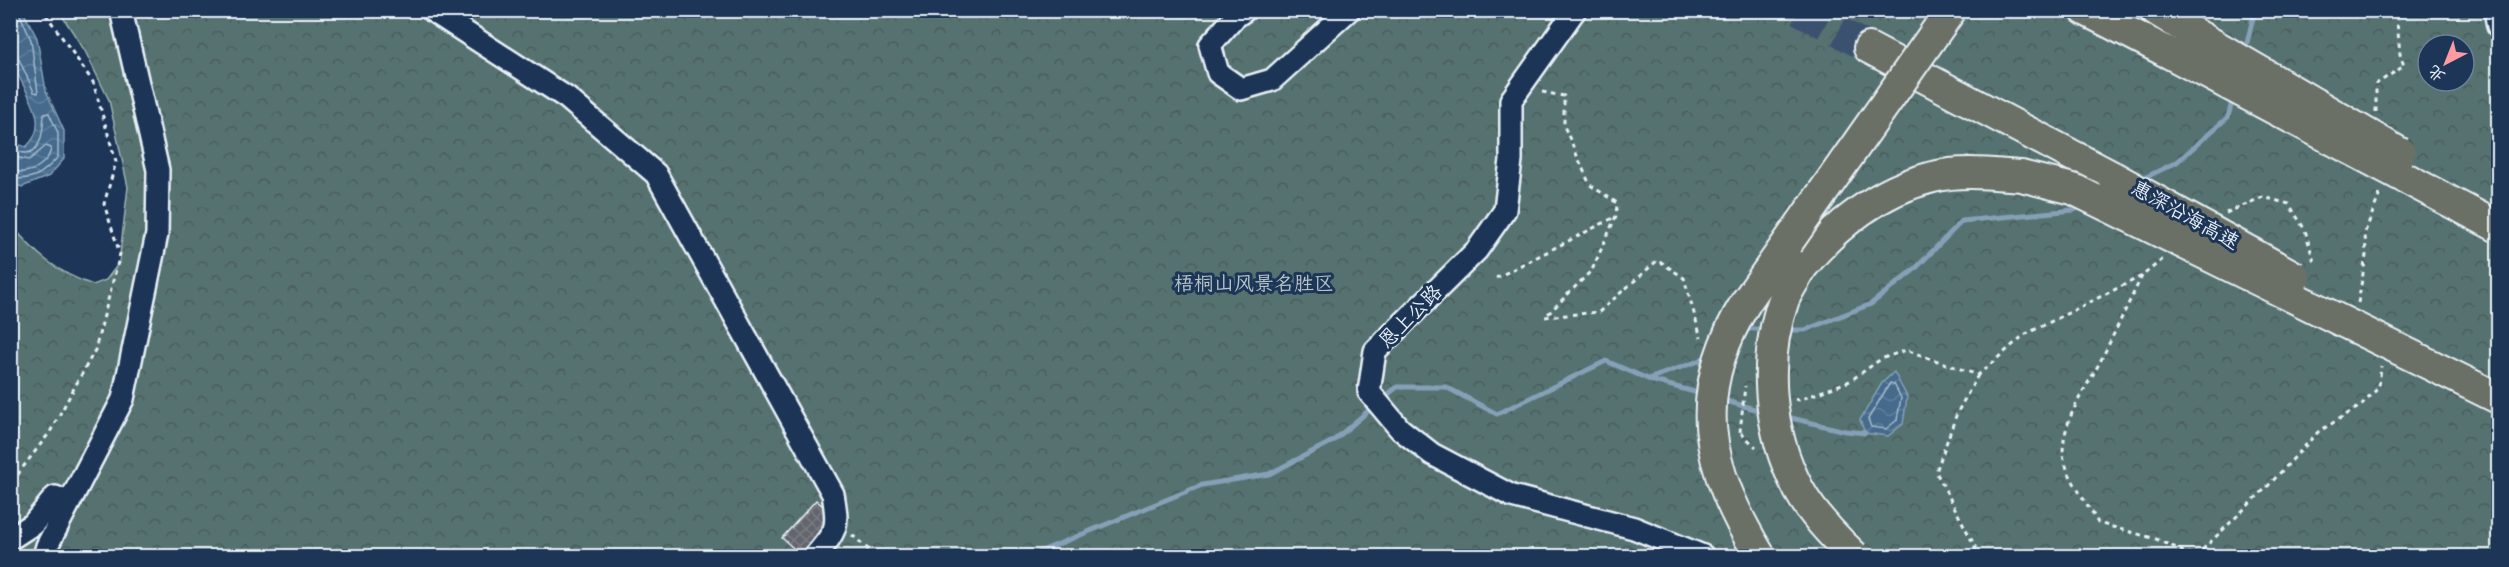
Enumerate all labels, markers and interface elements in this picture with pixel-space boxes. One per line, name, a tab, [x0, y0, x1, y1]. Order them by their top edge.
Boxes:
north arrow	[2416, 33, 2476, 93]
text: 北	[2424, 60, 2450, 86]
street label: 惠深沿海高速	[2126, 175, 2244, 257]
park label: 梧桐山风景名胜区	[1174, 271, 1334, 298]
street label: 恩上公路	[1373, 278, 1450, 355]

